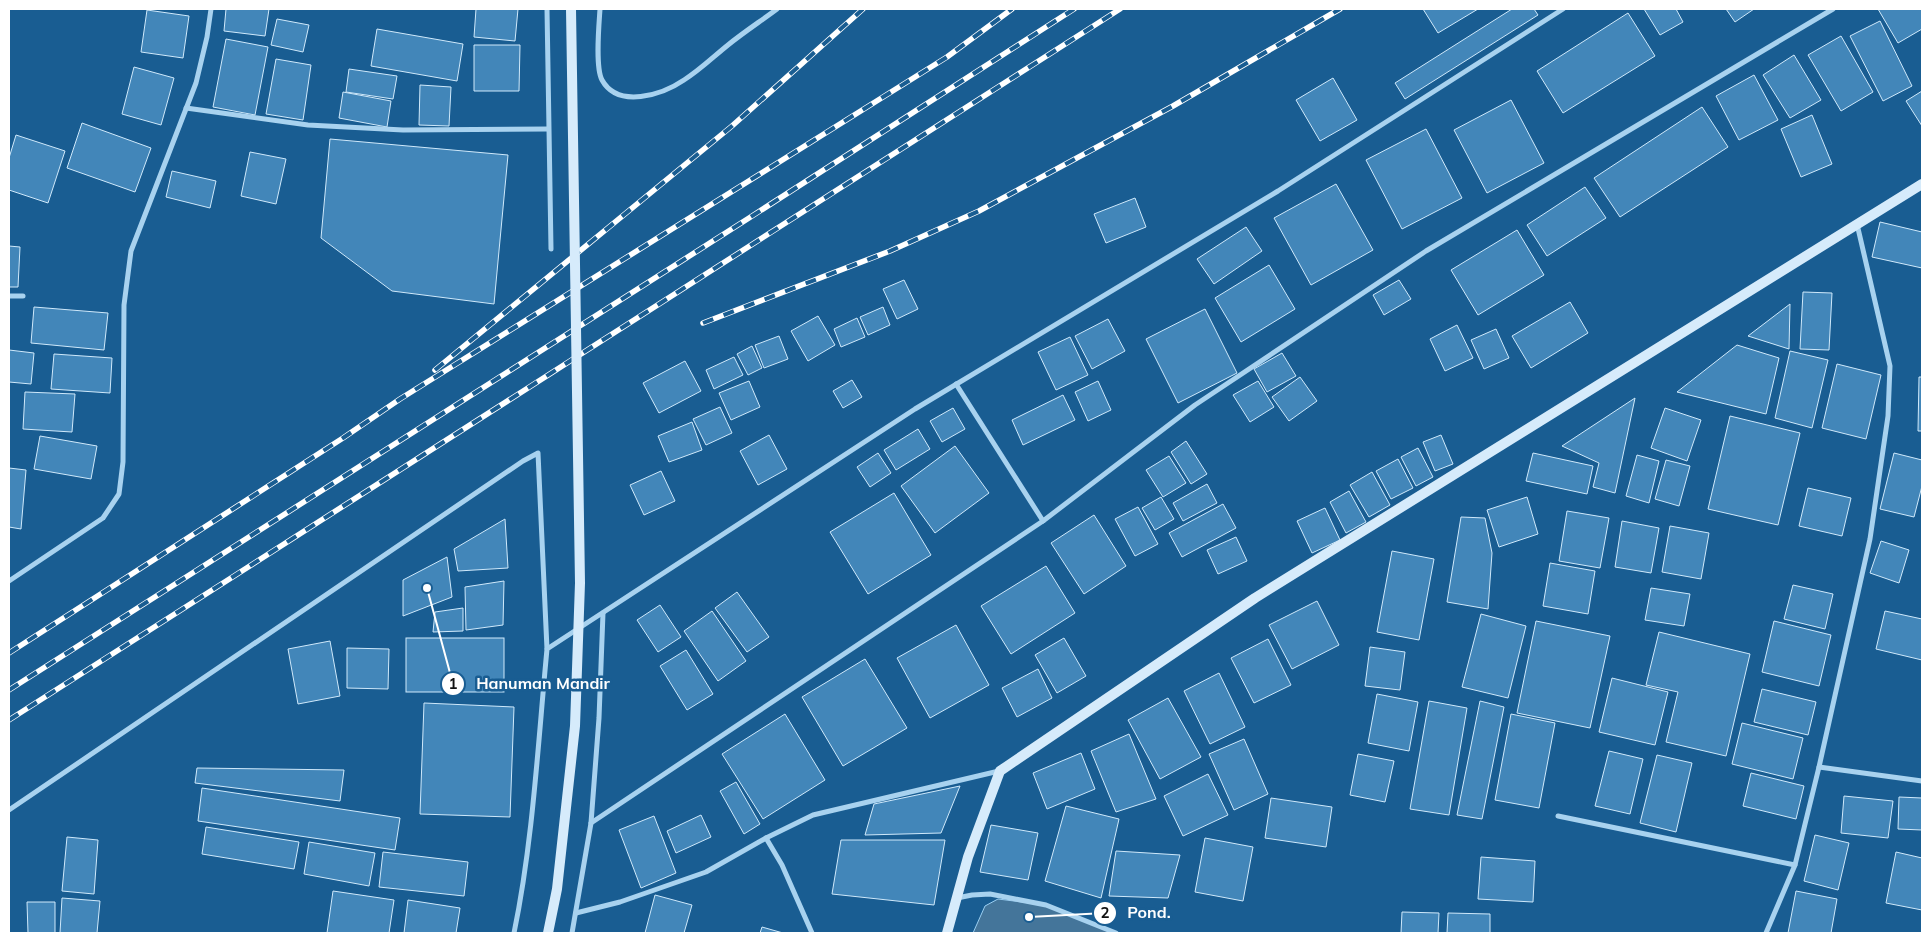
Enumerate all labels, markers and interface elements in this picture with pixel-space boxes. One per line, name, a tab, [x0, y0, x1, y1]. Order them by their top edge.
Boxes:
callout: Hanuman Mandir	[441, 668, 619, 699]
text: Hanuman Mandir	[476, 673, 611, 693]
text: 1	[448, 674, 458, 693]
callout: Pond.	[1092, 897, 1181, 928]
text: Pond.	[1127, 902, 1171, 922]
text: 2	[1100, 903, 1110, 922]

